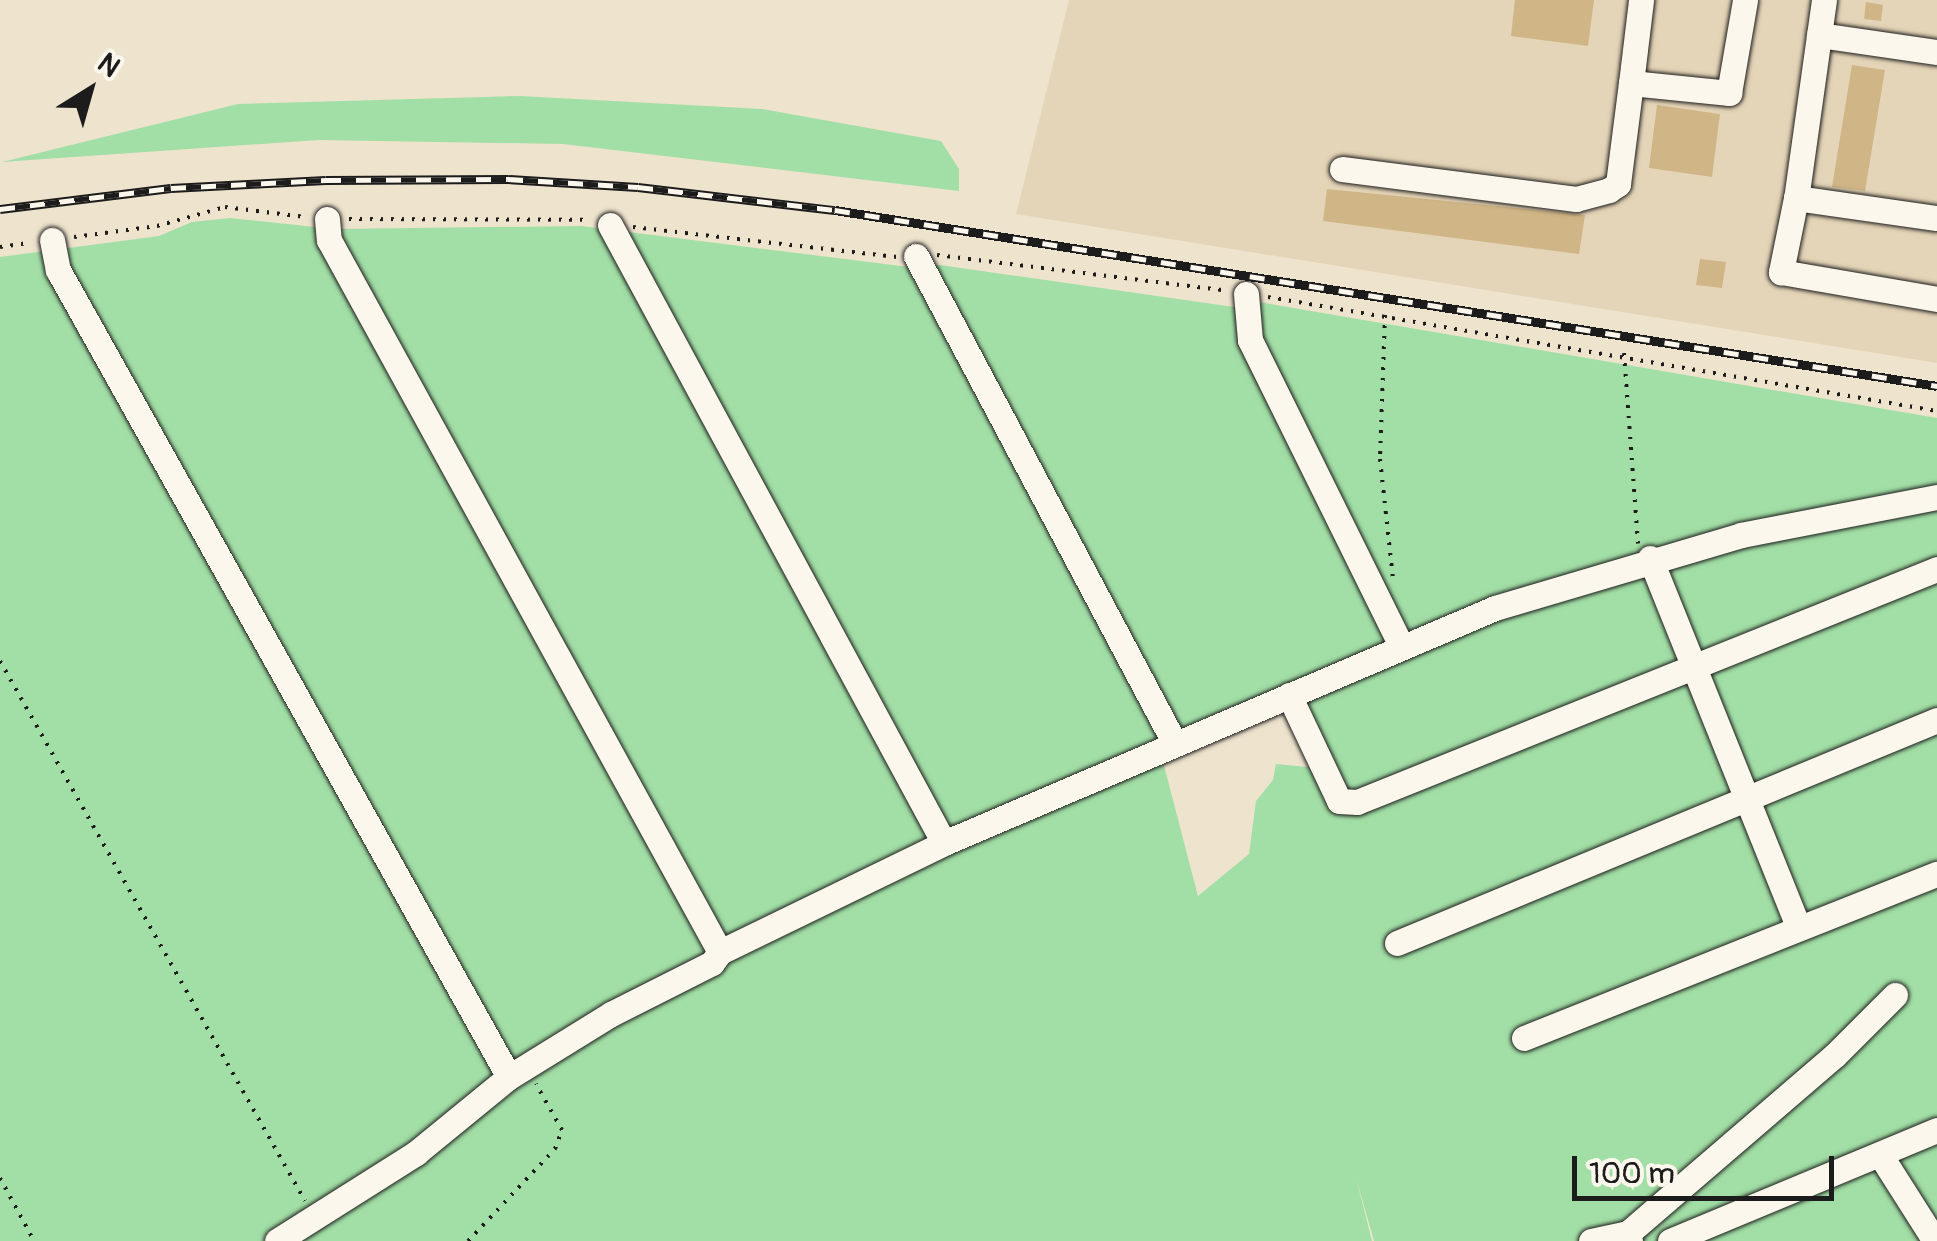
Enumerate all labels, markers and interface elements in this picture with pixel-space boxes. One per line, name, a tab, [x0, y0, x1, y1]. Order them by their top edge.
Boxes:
north arrow	[40, 40, 140, 140]
text: N	[90, 46, 126, 85]
scale bar	[1577, 1136, 1840, 1198]
text: 100 m	[1589, 1155, 1675, 1192]

